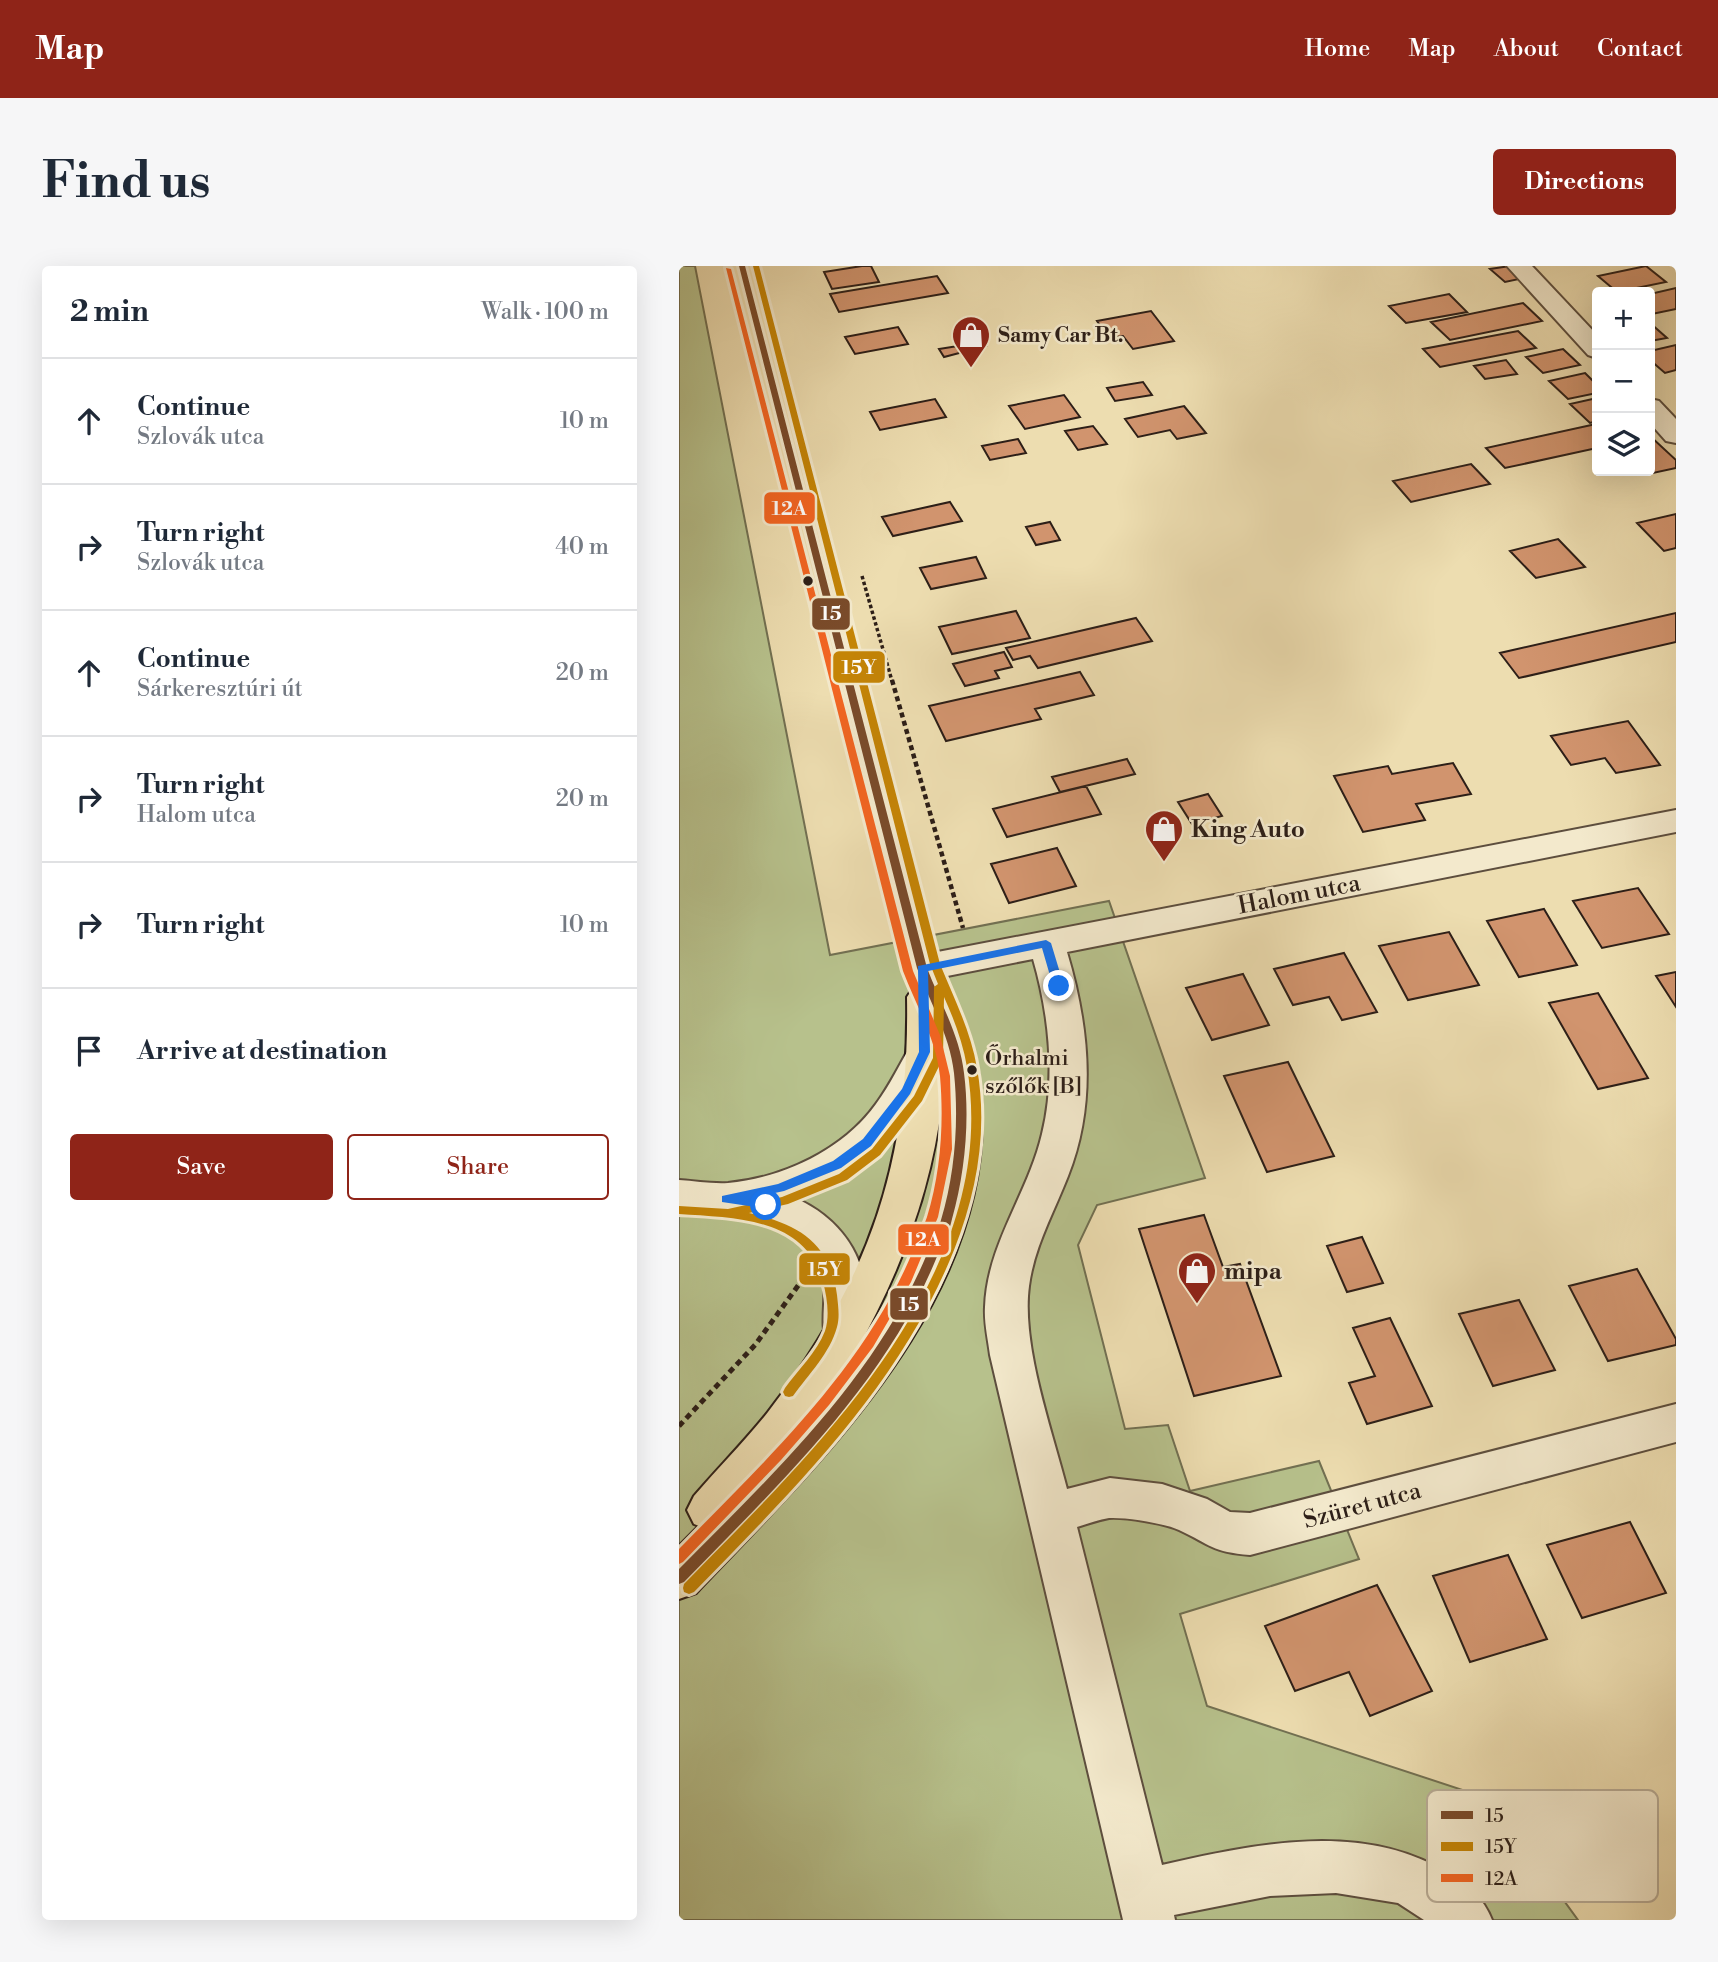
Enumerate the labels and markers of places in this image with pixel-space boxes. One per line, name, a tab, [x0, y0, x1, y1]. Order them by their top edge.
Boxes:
shop icon: Samy Car Bt.	[950, 314, 992, 369]
place label: Samy Car Bt.	[998, 323, 1124, 349]
unlabelled marker	[801, 574, 815, 588]
shop icon: King Auto	[1143, 808, 1185, 863]
place label: King Auto	[1191, 815, 1305, 845]
place label: Őrhalmi szőlők [B]	[985, 1044, 1082, 1100]
marker: Őrhalmi szőlők [B]	[965, 1063, 979, 1077]
shop icon: mipa	[1176, 1250, 1218, 1305]
place label: mipa	[1224, 1257, 1283, 1287]

